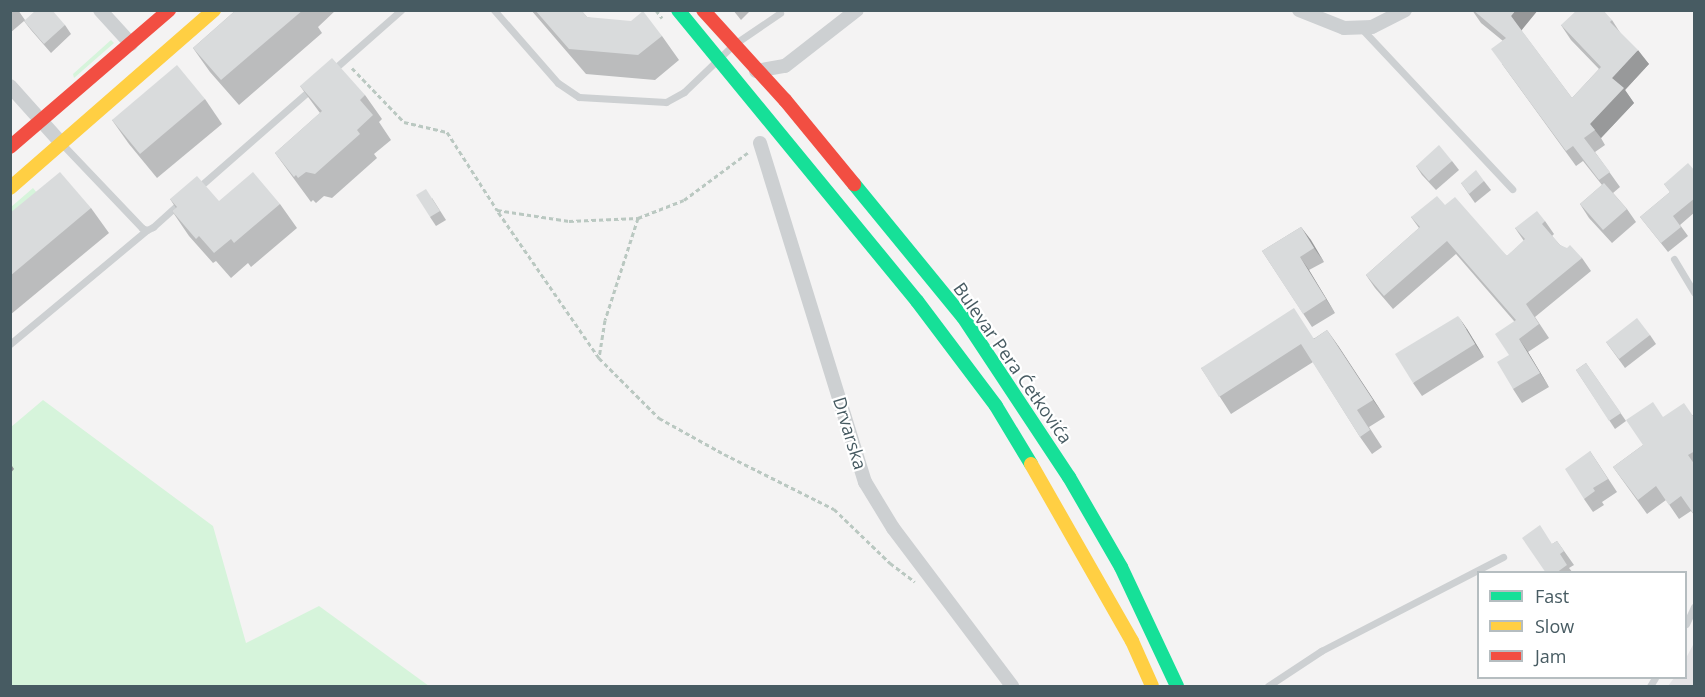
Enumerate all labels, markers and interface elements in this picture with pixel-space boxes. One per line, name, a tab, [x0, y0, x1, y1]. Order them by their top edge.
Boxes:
street label: Bulevar Pera Ćetkovića	[949, 278, 1077, 448]
street label: Drvarska	[829, 394, 871, 472]
legend	[1477, 571, 1687, 679]
text: Fast	[1535, 584, 1569, 608]
text: Slow	[1535, 614, 1574, 638]
text: Jam	[1535, 644, 1567, 668]

